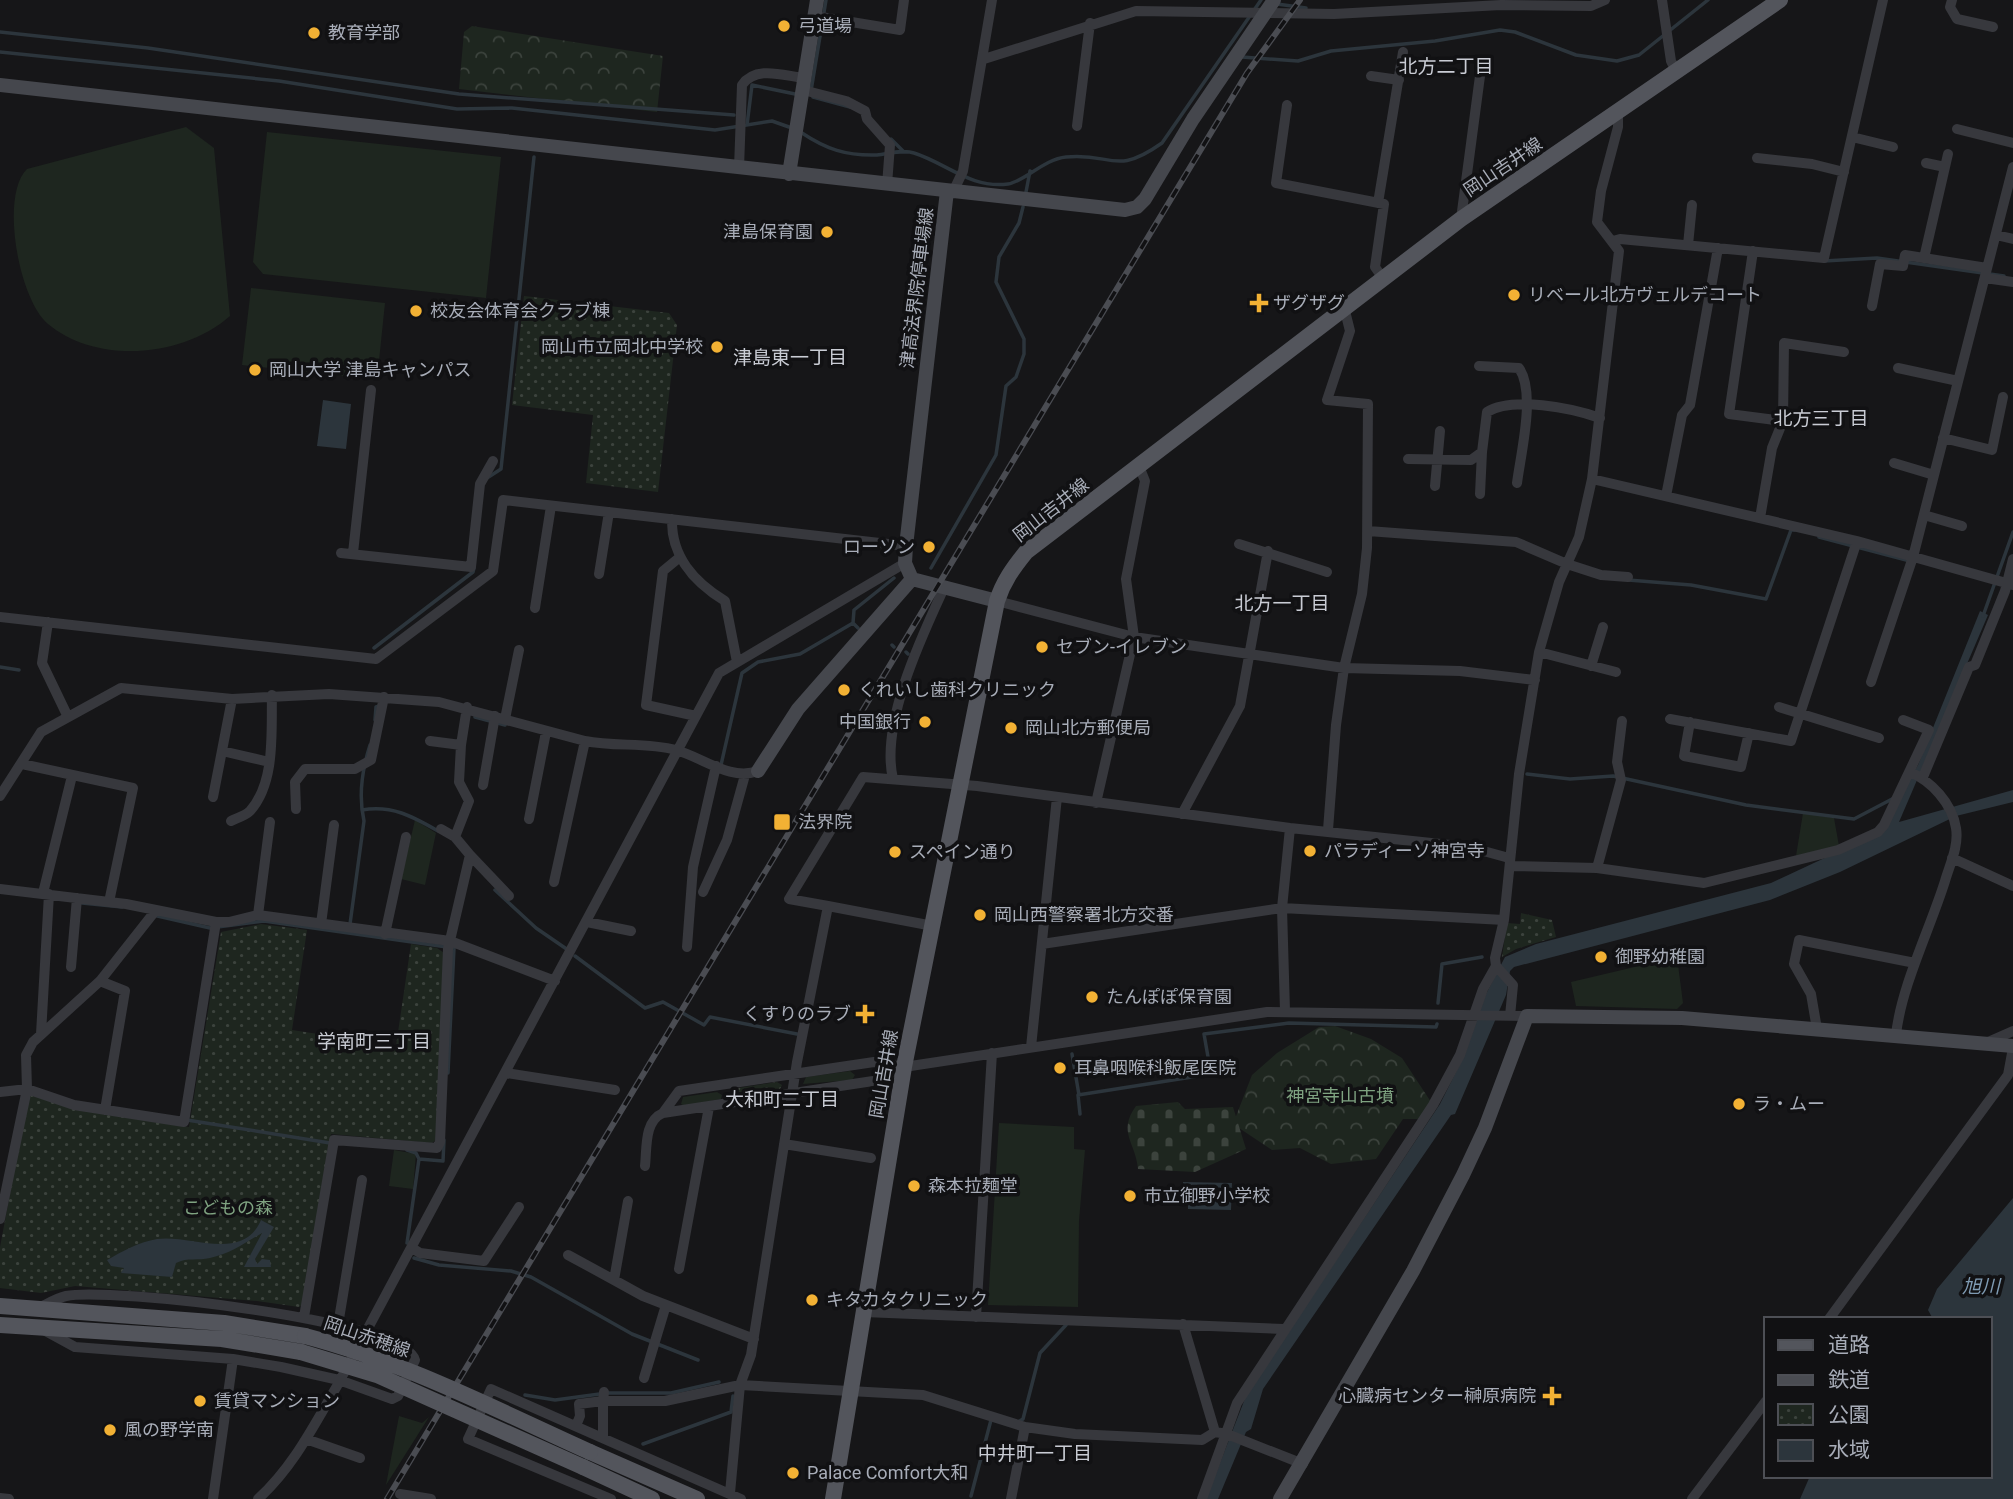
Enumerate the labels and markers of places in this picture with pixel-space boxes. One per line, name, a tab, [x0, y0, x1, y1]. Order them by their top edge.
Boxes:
place label: 弓道場	[798, 15, 852, 36]
marker: 弓道場	[776, 18, 792, 34]
place label: 教育学部	[328, 22, 400, 43]
marker: 教育学部	[306, 25, 322, 41]
place label: 津島保育園	[723, 221, 813, 242]
marker: 津島保育園	[819, 224, 835, 240]
place label: リベール北方ヴェルデコート	[1528, 284, 1762, 305]
marker: リベール北方ヴェルデコート	[1506, 287, 1522, 303]
place label: ザグザグ	[1273, 292, 1345, 313]
marker: ザグザグ	[1251, 295, 1267, 311]
place label: 校友会体育会クラブ棟	[430, 300, 610, 321]
marker: 校友会体育会クラブ棟	[408, 303, 424, 319]
place label: 岡山市立岡北中学校	[541, 336, 703, 357]
marker: 岡山市立岡北中学校	[709, 339, 725, 355]
place label: 岡山大学 津島キャンパス	[269, 359, 471, 380]
marker: 岡山大学 津島キャンパス	[247, 362, 263, 378]
place label: ローソン	[843, 536, 915, 557]
marker: ローソン	[921, 539, 937, 555]
place label: セブン-イレブン	[1056, 636, 1187, 657]
marker: セブン-イレブン	[1034, 639, 1050, 655]
place label: くれいし歯科クリニック	[858, 679, 1056, 700]
marker: くれいし歯科クリニック	[836, 682, 852, 698]
place label: 中国銀行	[839, 711, 911, 732]
marker: 中国銀行	[917, 714, 933, 730]
place label: 岡山北方郵便局	[1025, 717, 1151, 738]
marker: 岡山北方郵便局	[1003, 720, 1019, 736]
place label: 法界院	[798, 811, 852, 832]
marker: 法界院	[772, 812, 792, 832]
place label: パラディーソ神宮寺	[1324, 840, 1485, 861]
place label: スペイン通り	[909, 841, 1016, 862]
marker: パラディーソ神宮寺	[1302, 843, 1318, 859]
marker: スペイン通り	[887, 844, 903, 860]
place label: 岡山西警察署北方交番	[994, 904, 1174, 925]
marker: 岡山西警察署北方交番	[972, 907, 988, 923]
place label: 御野幼稚園	[1615, 946, 1705, 967]
marker: 御野幼稚園	[1593, 949, 1609, 965]
place label: たんぽぽ保育園	[1106, 986, 1232, 1007]
marker: たんぽぽ保育園	[1084, 989, 1100, 1005]
place label: くすりのラブ	[743, 1003, 851, 1024]
marker: くすりのラブ	[857, 1006, 873, 1022]
place label: 耳鼻咽喉科飯尾医院	[1074, 1057, 1236, 1078]
marker: 耳鼻咽喉科飯尾医院	[1052, 1060, 1068, 1076]
place label: ラ・ムー	[1753, 1093, 1825, 1114]
marker: ラ・ムー	[1731, 1096, 1747, 1112]
place label: 森本拉麺堂	[928, 1175, 1018, 1196]
marker: 森本拉麺堂	[906, 1178, 922, 1194]
place label: 市立御野小学校	[1144, 1185, 1270, 1206]
marker: 市立御野小学校	[1122, 1188, 1138, 1204]
place label: キタカタクリニック	[826, 1289, 988, 1310]
marker: キタカタクリニック	[804, 1292, 820, 1308]
place label: 心臓病センター榊原病院	[1338, 1385, 1536, 1406]
marker: 心臓病センター榊原病院	[1542, 1386, 1562, 1406]
place label: 賃貸マンション	[214, 1390, 340, 1411]
marker: 賃貸マンション	[192, 1393, 208, 1409]
place label: 風の野学南	[124, 1419, 214, 1440]
marker: 風の野学南	[102, 1422, 118, 1438]
place label: Palace Comfort大和	[807, 1462, 968, 1483]
marker: Palace Comfort大和	[785, 1465, 801, 1481]

